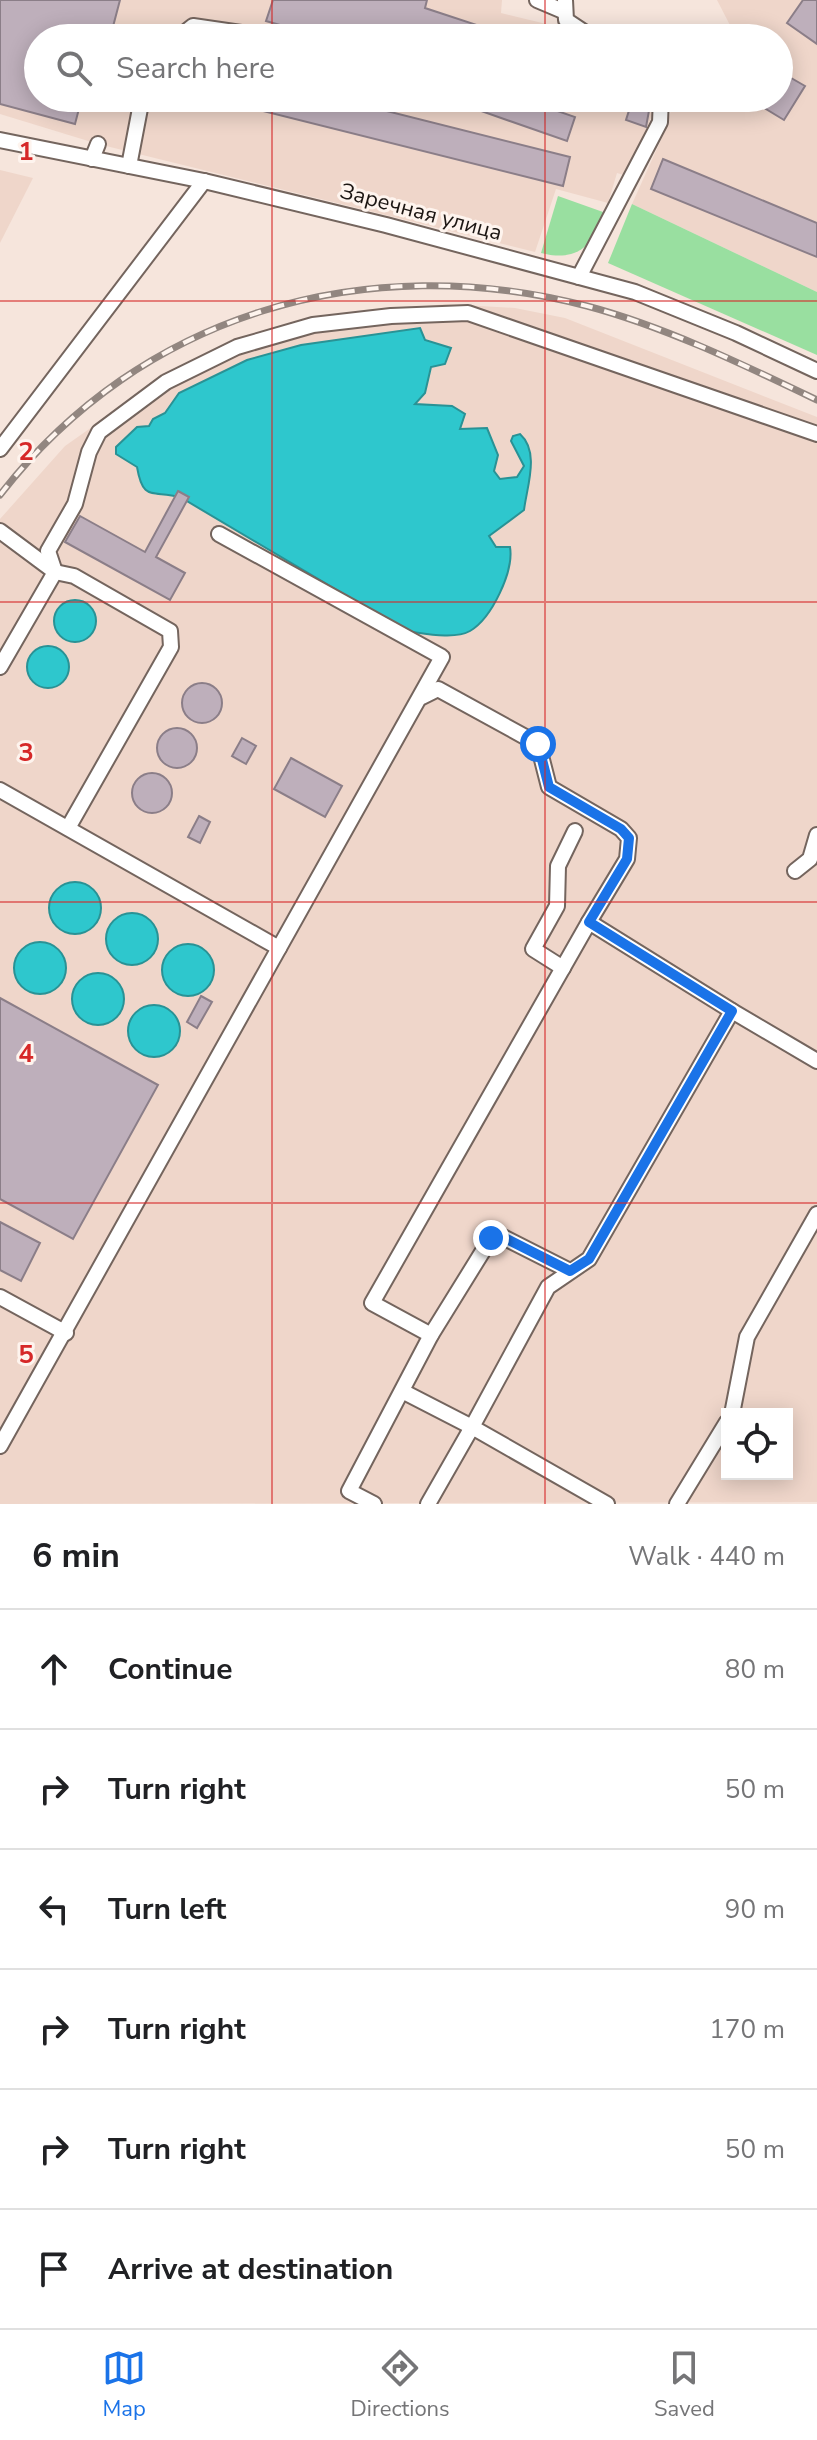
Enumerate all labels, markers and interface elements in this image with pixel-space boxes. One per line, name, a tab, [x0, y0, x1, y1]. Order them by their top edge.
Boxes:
search box	[24, 24, 793, 112]
icon: search	[52, 46, 96, 90]
text: Search here	[116, 48, 275, 89]
text: 1	[18, 134, 34, 169]
street label: Заречная улица	[337, 176, 505, 248]
text: 2	[18, 434, 34, 469]
route start	[520, 726, 556, 762]
text: 3	[18, 735, 34, 770]
text: 4	[18, 1036, 34, 1071]
route end	[473, 1220, 509, 1256]
text: 5	[18, 1337, 34, 1372]
map controls	[721, 1408, 793, 1480]
button: locate	[721, 1408, 793, 1480]
text: 6 min	[32, 1533, 120, 1579]
text: Walk · 440 m	[628, 1539, 785, 1574]
icon: ahead	[32, 1647, 76, 1691]
text: Continue	[108, 1649, 233, 1690]
text: 80 m	[725, 1652, 785, 1687]
icon: right	[32, 1767, 76, 1811]
text: Turn right	[108, 1769, 246, 1810]
text: 50 m	[725, 1772, 785, 1807]
icon: left	[32, 1887, 76, 1931]
text: Turn left	[108, 1889, 226, 1930]
text: 90 m	[725, 1892, 785, 1927]
icon: right	[32, 2007, 76, 2051]
text: Turn right	[108, 2009, 246, 2050]
text: 170 m	[709, 2012, 785, 2047]
icon: right	[32, 2127, 76, 2171]
text: Turn right	[108, 2129, 246, 2170]
text: 50 m	[725, 2132, 785, 2167]
icon: arrive	[32, 2247, 76, 2291]
text: Arrive at destination	[108, 2249, 393, 2290]
tab: Map	[102, 2346, 146, 2424]
tab: Directions	[351, 2346, 450, 2424]
tab: Saved	[654, 2346, 715, 2424]

